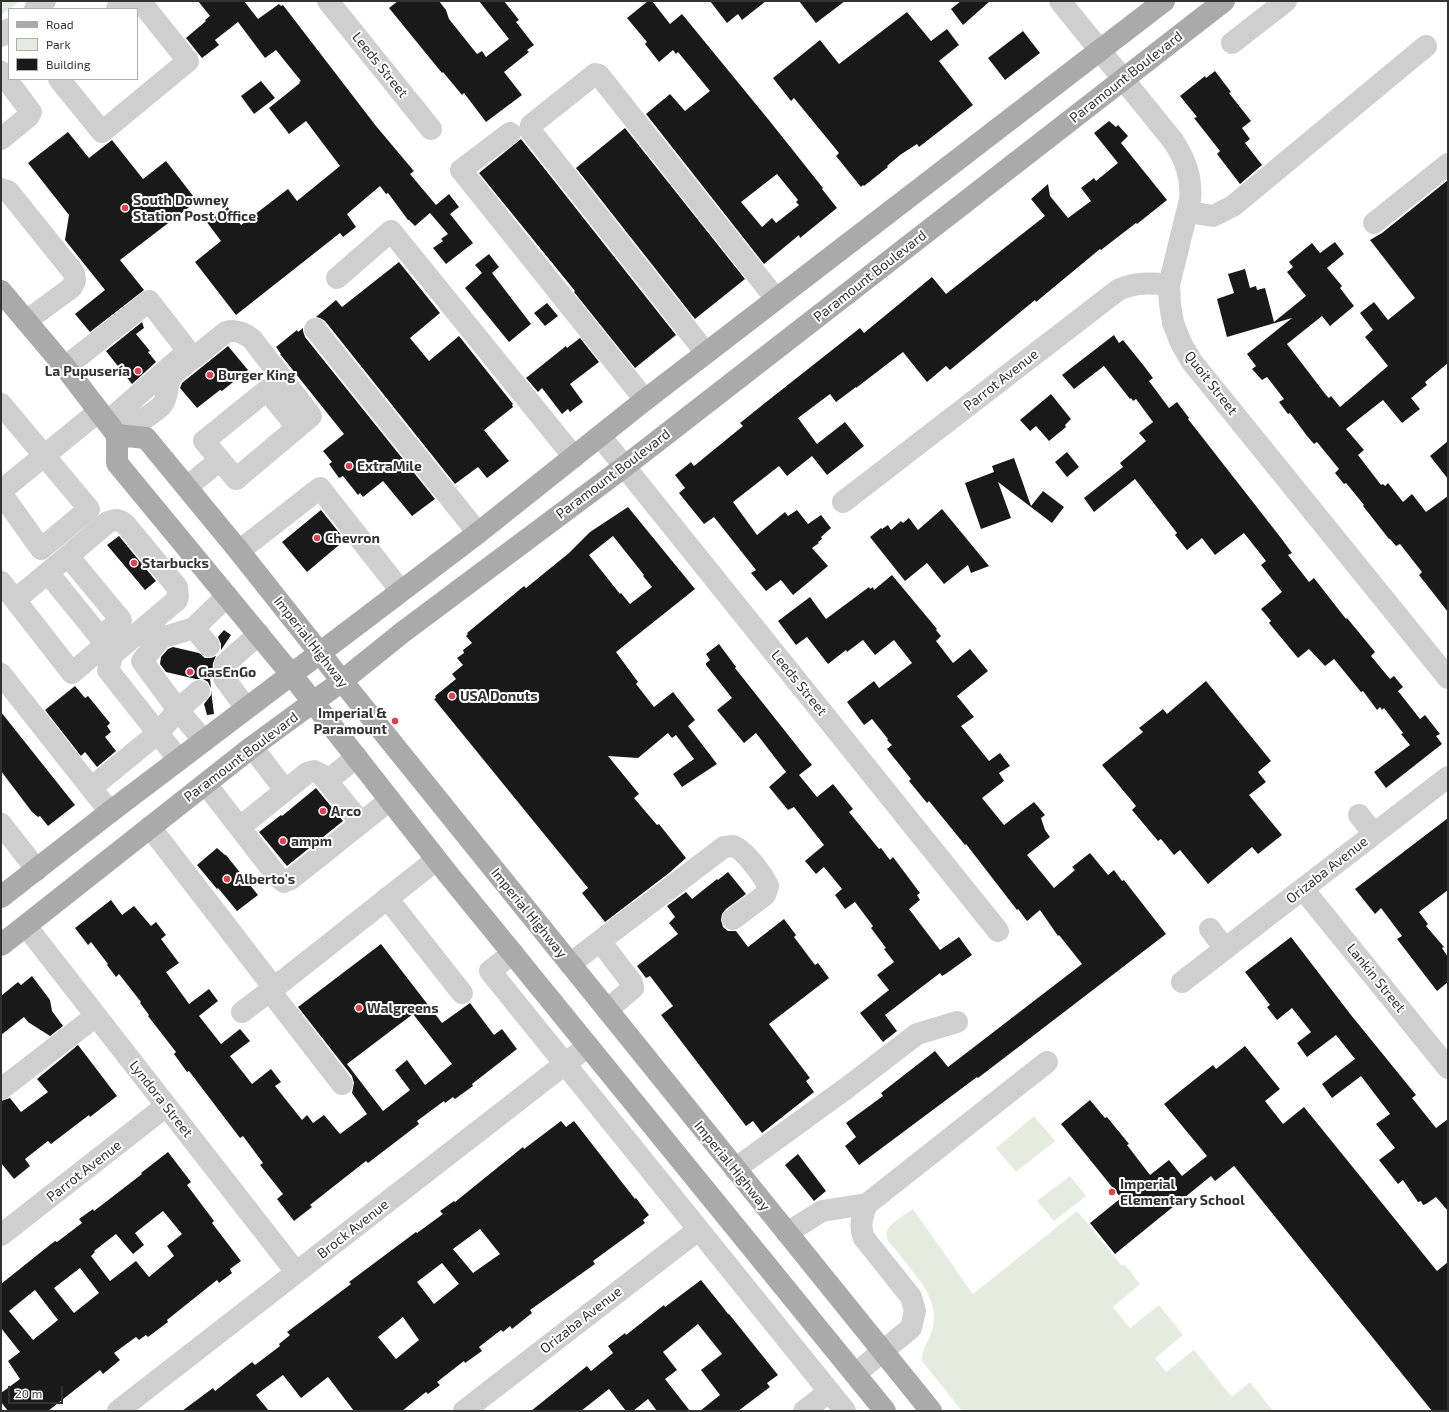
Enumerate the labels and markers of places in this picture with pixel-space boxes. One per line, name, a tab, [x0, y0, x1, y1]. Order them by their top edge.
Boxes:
place label: South Downey Station Post Office	[133, 192, 256, 224]
marker: South Downey Station Post Office	[120, 203, 130, 213]
place label: La Pupusería	[45, 363, 130, 379]
marker: La Pupusería	[133, 366, 143, 376]
place label: Burger King	[218, 367, 295, 383]
marker: Burger King	[205, 370, 215, 380]
place label: ExtraMile	[357, 458, 422, 474]
marker: ExtraMile	[344, 461, 354, 471]
place label: Chevron	[325, 530, 380, 546]
marker: Chevron	[312, 533, 322, 543]
place label: Starbucks	[142, 555, 209, 571]
marker: Starbucks	[129, 558, 139, 568]
place label: GasEnGo	[198, 664, 256, 680]
marker: GasEnGo	[185, 667, 195, 677]
place label: USA Donuts	[460, 688, 538, 704]
marker: USA Donuts	[447, 691, 457, 701]
place label: Imperial & Paramount	[313, 705, 387, 738]
marker: Imperial & Paramount	[390, 716, 400, 726]
place label: Arco	[331, 803, 361, 819]
marker: Arco	[318, 806, 328, 816]
place label: ampm	[291, 833, 332, 849]
marker: ampm	[278, 836, 288, 846]
place label: Alberto's	[235, 871, 295, 887]
marker: Alberto's	[222, 874, 232, 884]
place label: Walgreens	[367, 1000, 439, 1016]
marker: Walgreens	[354, 1003, 364, 1013]
place label: Imperial Elementary School	[1120, 1176, 1245, 1208]
marker: Imperial Elementary School	[1107, 1187, 1117, 1197]

